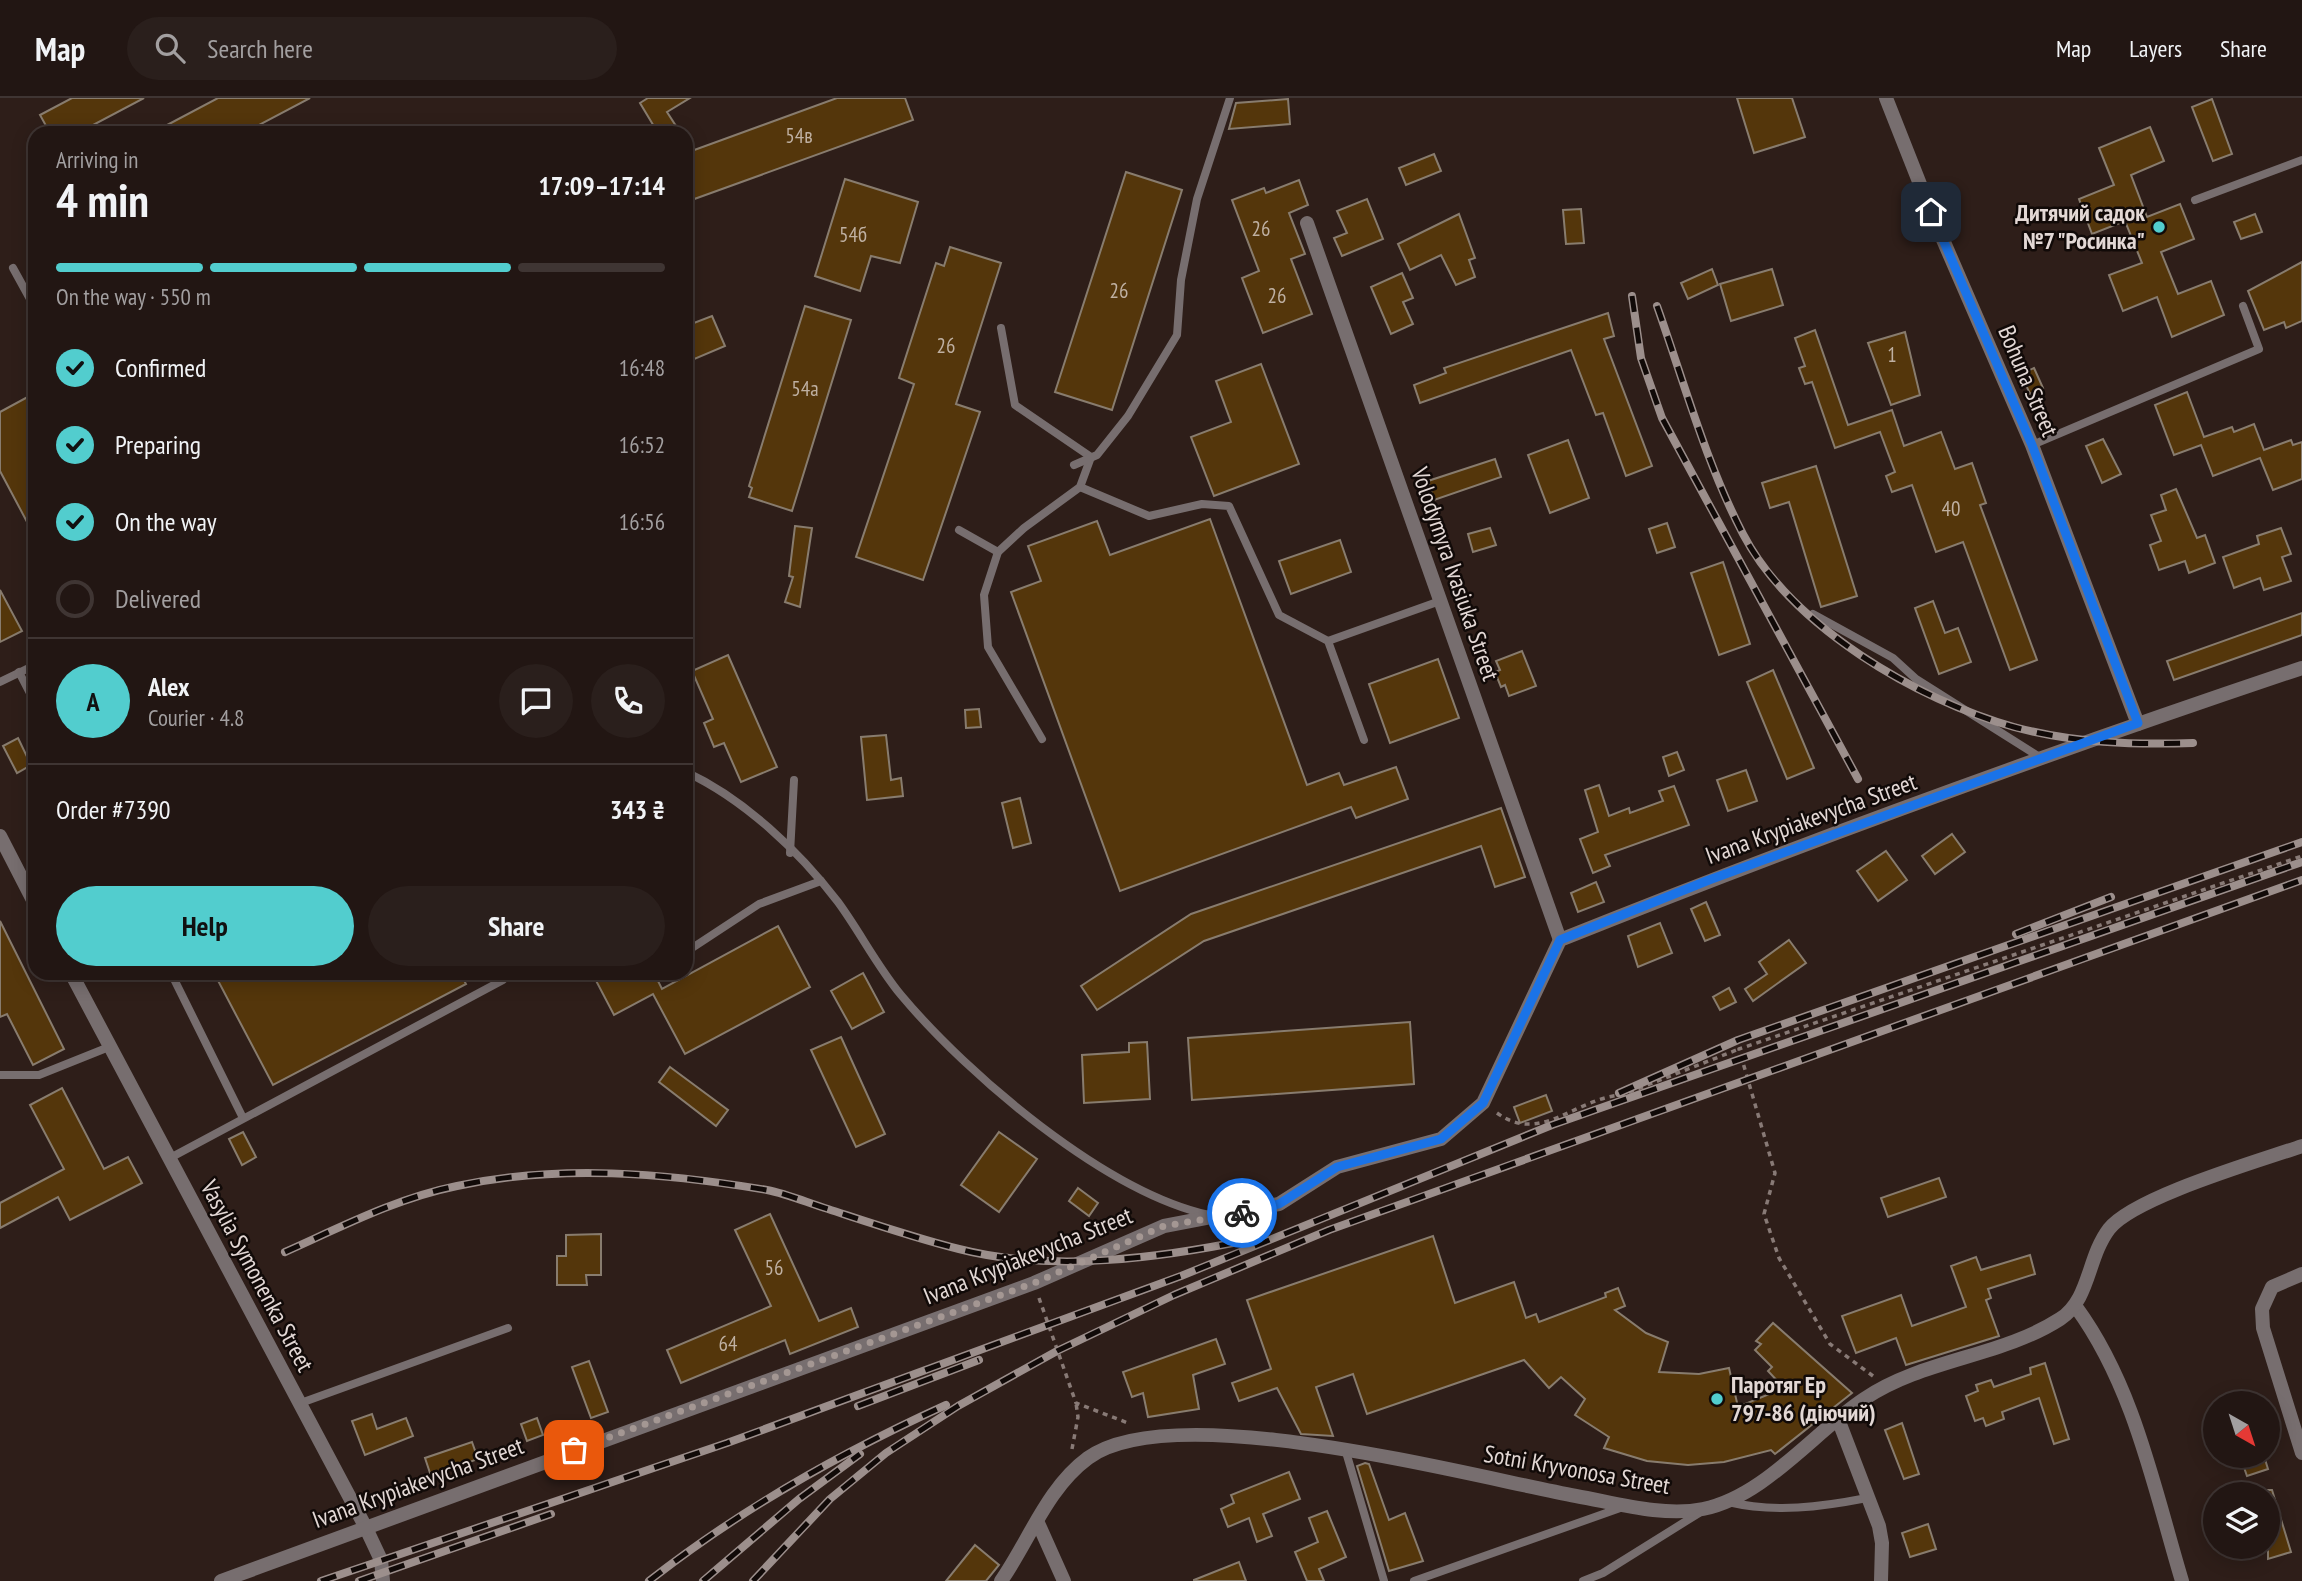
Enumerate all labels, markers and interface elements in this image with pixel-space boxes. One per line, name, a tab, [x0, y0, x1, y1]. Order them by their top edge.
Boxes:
search box	[127, 17, 617, 80]
text: Map	[35, 27, 85, 70]
icon: search	[151, 29, 189, 67]
text: Search here	[207, 32, 313, 65]
text: Map	[2056, 33, 2091, 64]
text: Layers	[2129, 33, 2182, 64]
text: Share	[2220, 33, 2267, 64]
house number: 54в	[785, 122, 813, 149]
text: Arriving in	[56, 145, 138, 174]
text: 17:09–17:14	[538, 169, 665, 202]
text: 4 min	[56, 170, 149, 230]
pin	[1901, 182, 1961, 242]
icon: home	[1912, 193, 1950, 231]
place label: Дитячий садок №7 "Росинка"	[2015, 197, 2145, 256]
house number: 26	[1252, 215, 1270, 242]
marker: Дитячий садок №7 "Росинка"	[2151, 219, 2167, 235]
house number: 54б	[839, 221, 867, 248]
house number: 26	[1110, 277, 1128, 304]
text: On the way · 550 m	[56, 282, 211, 311]
house number: 26	[1268, 282, 1286, 309]
street label: Bohuna Street	[1991, 321, 2066, 441]
house number: 26	[937, 332, 955, 359]
house number: 1	[1887, 341, 1897, 368]
icon: check	[56, 349, 94, 387]
text: Confirmed	[115, 351, 206, 384]
text: 16:48	[619, 353, 665, 382]
house number: 54а	[791, 375, 819, 402]
icon: check	[56, 426, 94, 464]
text: Preparing	[115, 428, 201, 461]
text: 16:52	[619, 430, 665, 459]
street label: Volodymyra Ivasiuka Street	[1404, 462, 1507, 685]
house number: 40	[1942, 495, 1960, 522]
icon: check	[56, 503, 94, 541]
text: On the way	[115, 505, 217, 538]
text: 16:56	[619, 507, 665, 536]
text: Delivered	[115, 582, 201, 615]
button: chat	[499, 664, 573, 738]
button: phone	[591, 664, 665, 738]
text: Alex	[148, 670, 189, 703]
text: A	[86, 685, 100, 718]
text: Courier · 4.8	[148, 703, 244, 732]
street label: Ivana Krypiakevycha Street	[1701, 766, 1921, 871]
text: Order #7390	[56, 793, 171, 826]
text: 343 ₴	[610, 793, 665, 826]
button: Help	[56, 886, 354, 966]
button: Share	[368, 886, 665, 966]
street label: Vasylia Symonenka Street	[193, 1174, 321, 1377]
courier	[1207, 1178, 1277, 1248]
icon: bike	[1223, 1194, 1261, 1232]
street label: Ivana Krypiakevycha Street	[919, 1199, 1137, 1312]
house number: 56	[765, 1254, 783, 1281]
house number: 64	[719, 1330, 738, 1357]
place label: Паротяг Ер 797-86 (діючий)	[1731, 1369, 1876, 1428]
marker: Паротяг Ер 797-86 (діючий)	[1709, 1391, 1725, 1407]
north arrow	[2203, 1391, 2280, 1468]
map controls	[2203, 1391, 2280, 1559]
pin	[544, 1420, 604, 1480]
street label: Ivana Krypiakevycha Street	[308, 1430, 528, 1535]
icon: bag	[555, 1431, 593, 1469]
street label: Sotni Kryvonosa Street	[1482, 1438, 1673, 1501]
button: layers	[2203, 1482, 2280, 1559]

